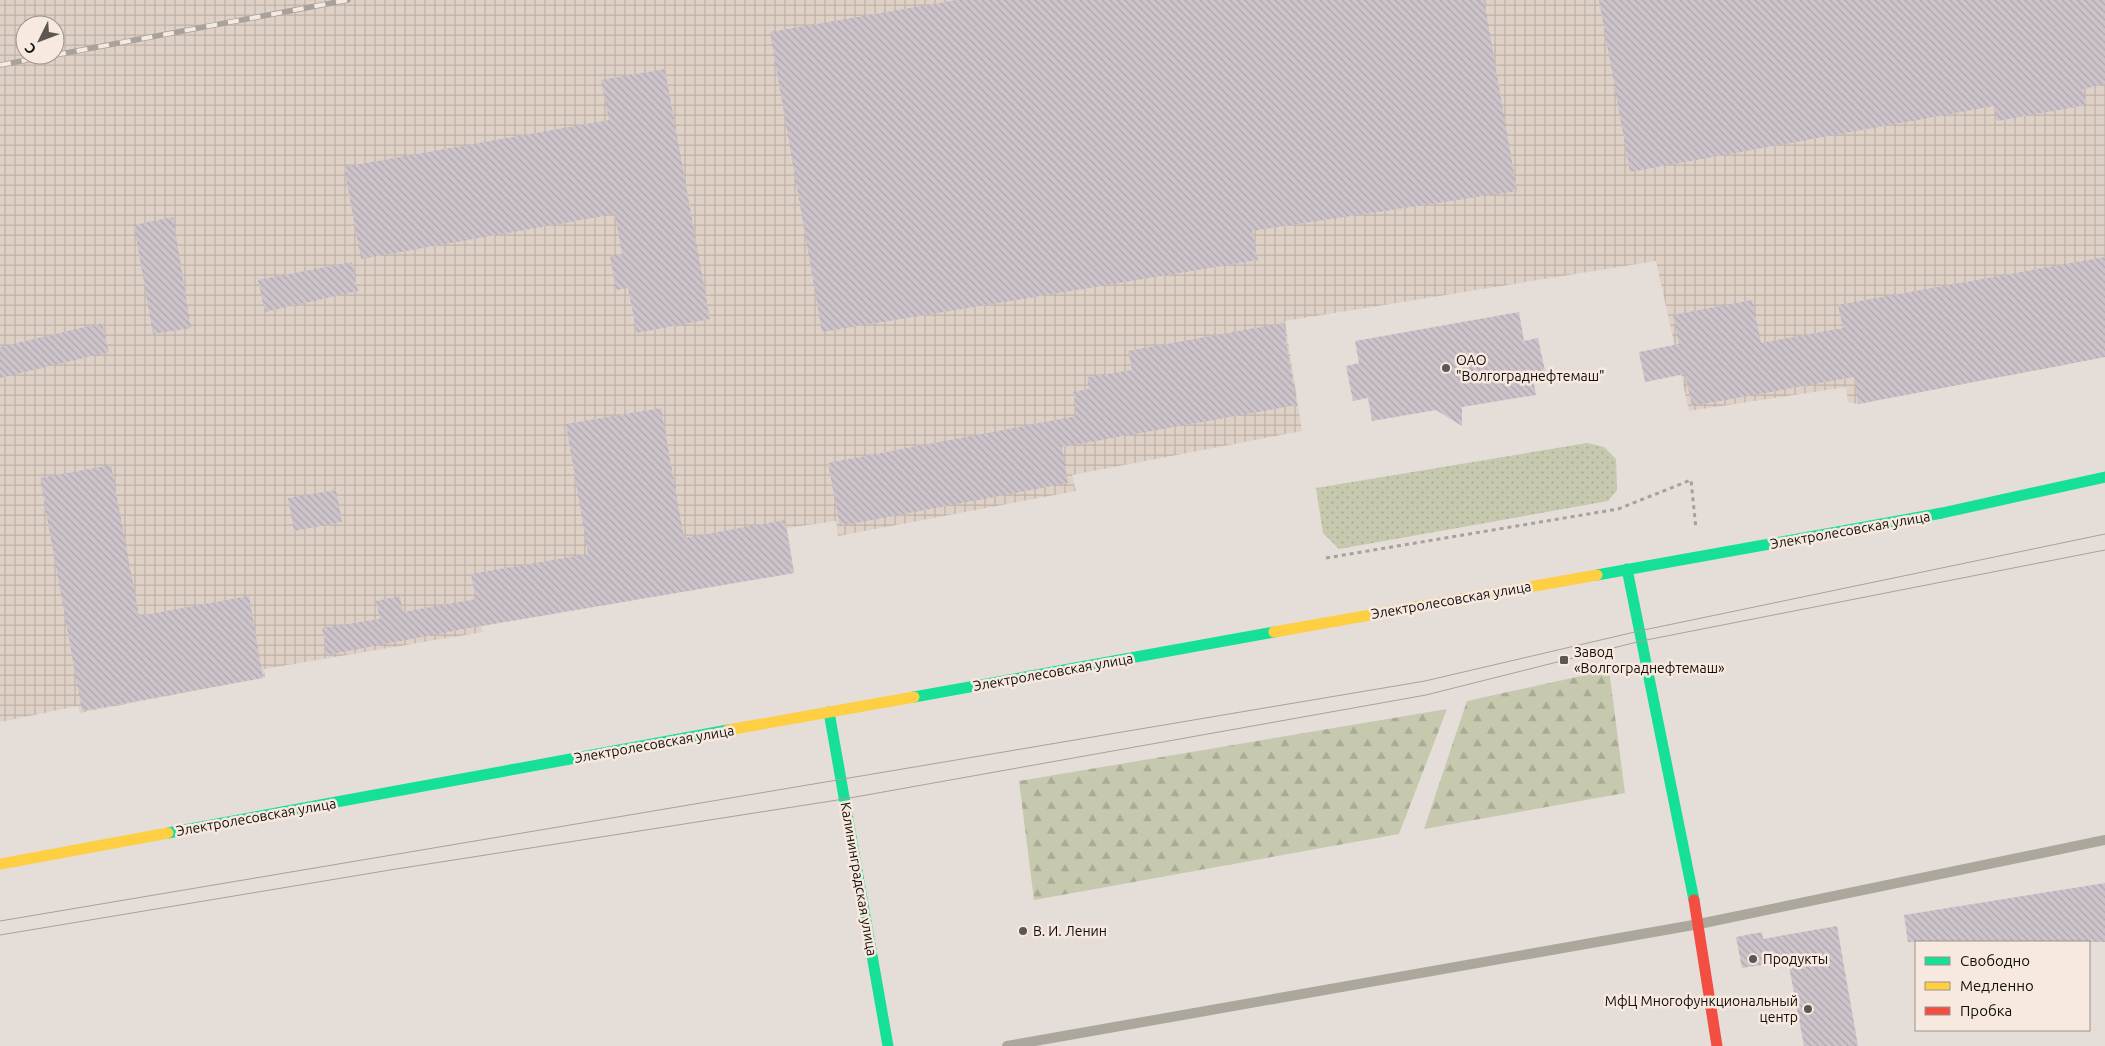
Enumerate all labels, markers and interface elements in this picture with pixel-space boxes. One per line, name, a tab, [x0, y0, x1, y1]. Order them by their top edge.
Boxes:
north arrow	[15, 15, 65, 65]
text: С	[21, 40, 39, 57]
place label: ОАО "Волгограднефтемаш"	[1456, 352, 1605, 384]
marker: ОАО "Волгограднефтемаш"	[1440, 362, 1452, 374]
street label: Электролесовская улица	[1769, 508, 1931, 552]
street label: Электролесовская улица	[1370, 578, 1532, 622]
place label: Завод «Волгограднефтемаш»	[1574, 644, 1725, 676]
street label: Электролесовская улица	[972, 650, 1134, 694]
marker: Завод «Волгограднефтемаш»	[1558, 654, 1570, 666]
street label: Электролесовская улица	[573, 722, 735, 766]
street label: Электролесовская улица	[175, 795, 337, 839]
street label: Калининградская улица	[838, 801, 880, 957]
place label: В. И. Ленин	[1033, 923, 1107, 939]
marker: В. И. Ленин	[1017, 925, 1029, 937]
legend	[1915, 941, 2090, 1031]
place label: Продукты	[1763, 951, 1828, 967]
text: Свободно	[1960, 952, 2030, 969]
marker: Продукты	[1747, 953, 1759, 965]
text: Медленно	[1960, 977, 2034, 994]
place label: МфЦ Многофункциональный центр	[1605, 993, 1798, 1025]
text: Пробка	[1960, 1002, 2012, 1019]
marker: МфЦ Многофункциональный центр	[1802, 1003, 1814, 1015]

